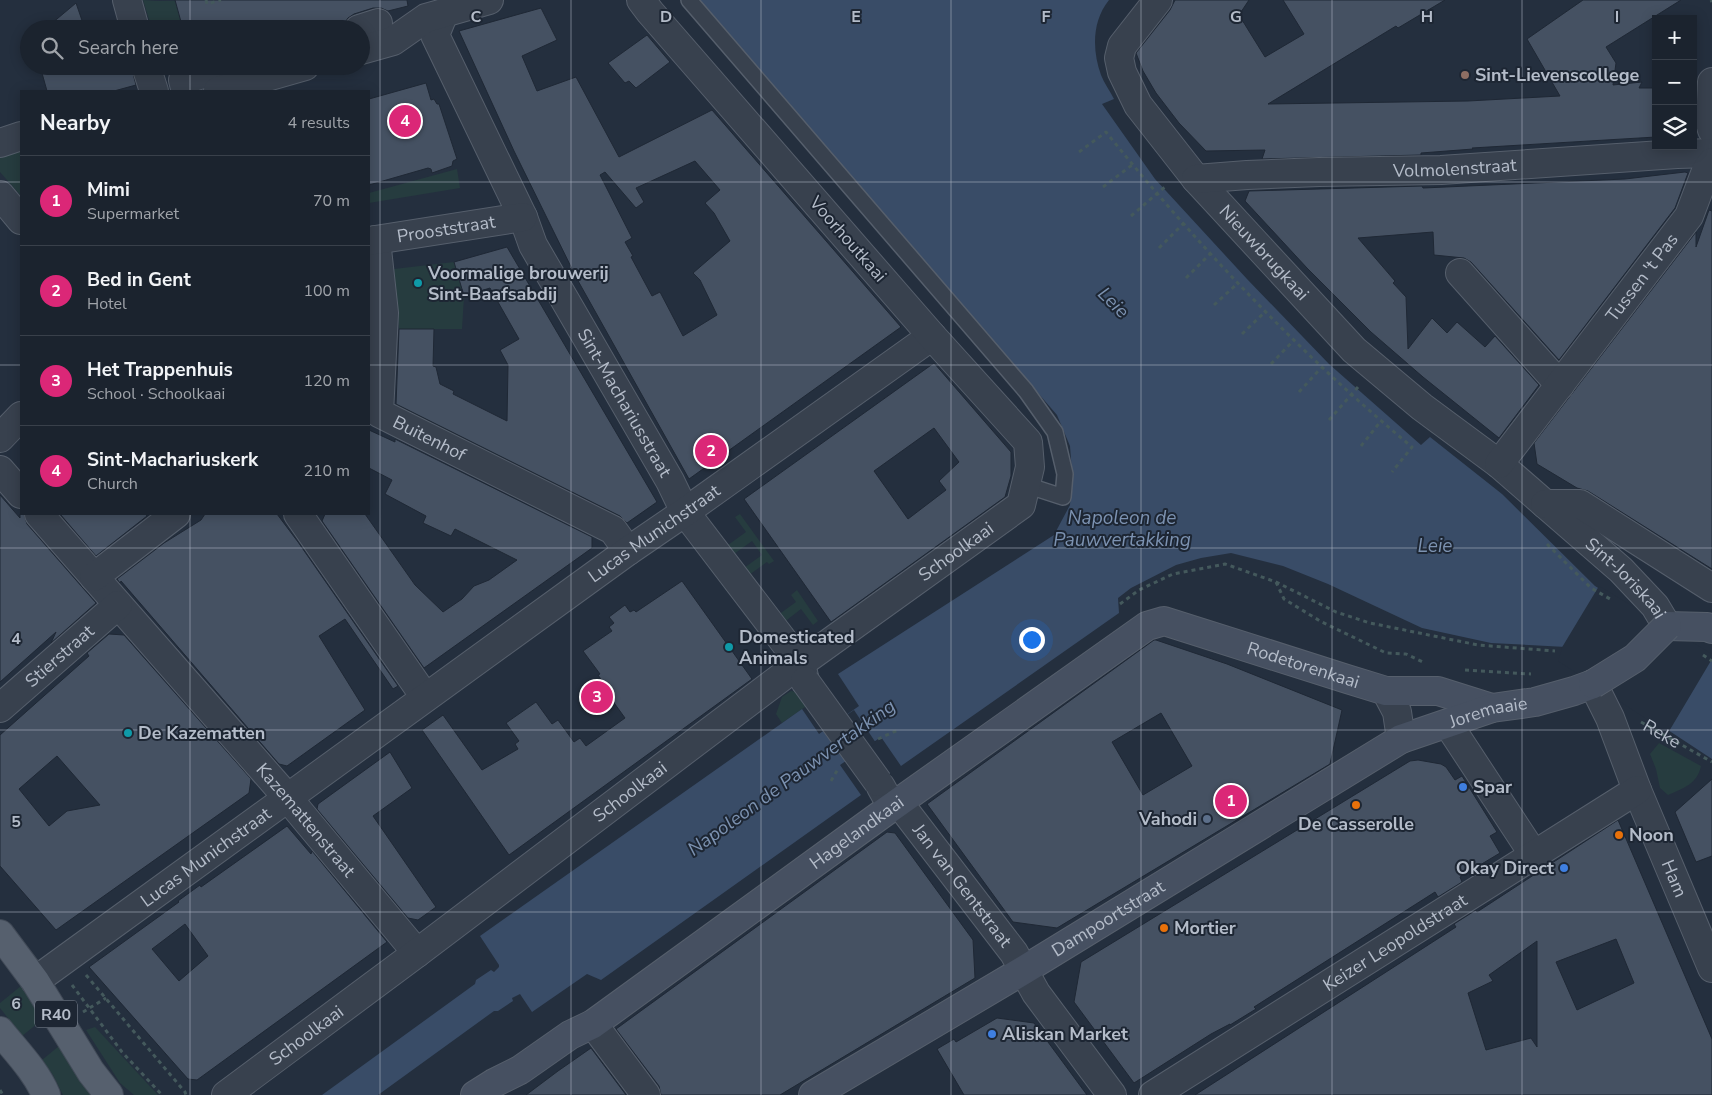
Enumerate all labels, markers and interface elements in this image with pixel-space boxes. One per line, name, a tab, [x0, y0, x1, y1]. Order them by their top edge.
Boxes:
text: C	[471, 6, 482, 28]
text: D	[660, 6, 672, 28]
text: E	[851, 6, 861, 28]
text: F	[1042, 6, 1051, 28]
text: G	[1230, 6, 1242, 28]
text: H	[1421, 6, 1433, 28]
text: I	[1615, 6, 1619, 28]
map controls	[1652, 15, 1697, 150]
button: +	[1652, 15, 1697, 60]
search box	[20, 20, 370, 75]
icon: search	[38, 34, 66, 62]
text: Search here	[78, 35, 179, 61]
button: −	[1652, 60, 1697, 105]
place label: Sint-Lievenscollege	[1475, 63, 1640, 87]
marker: Sint-Lievenscollege	[1459, 69, 1471, 81]
pin: 4	[389, 102, 421, 140]
button: layers	[1652, 105, 1697, 150]
text: Nearby	[40, 109, 110, 137]
text: 4 results	[288, 112, 350, 134]
street label: Volmolenstraat	[1392, 153, 1518, 183]
text: Mimi	[87, 177, 130, 203]
text: 1	[51, 190, 61, 212]
text: 70 m	[313, 190, 350, 212]
street label: Voorhoutkaai	[803, 190, 892, 287]
street label: Nieuwbrugkaai	[1214, 200, 1314, 306]
text: Supermarket	[87, 203, 179, 225]
street label: Prooststraat	[395, 209, 498, 248]
street label: Tussen 't Pas	[1600, 228, 1684, 327]
place label: Voormalige brouwerij Sint-Baafsabdij	[427, 261, 609, 306]
text: Bed in Gent	[87, 267, 191, 293]
marker: Voormalige brouwerij Sint-Baafsabdij	[412, 277, 424, 289]
text: 2	[51, 280, 61, 302]
text: 100 m	[303, 280, 350, 302]
water label: Leie	[1092, 281, 1135, 324]
text: Hotel	[87, 293, 127, 315]
street label: Sint-Machariusstraat	[572, 324, 678, 482]
text: Het Trappenhuis	[87, 357, 233, 383]
text: 3	[51, 370, 61, 392]
text: 120 m	[303, 370, 350, 392]
text: School · Schoolkaai	[87, 383, 225, 405]
street label: Buitenhof	[389, 410, 471, 467]
pin: 2	[695, 432, 727, 470]
text: Sint-Machariuskerk	[87, 447, 258, 473]
text: 4	[51, 460, 61, 482]
text: 210 m	[303, 460, 350, 482]
text: Church	[87, 473, 138, 495]
street label: Lucas Munichstraat	[583, 478, 725, 588]
water label: Napoleon de Pauwvertakking	[1053, 505, 1191, 553]
street label: Schoolkaai	[914, 517, 998, 587]
street label: Sint-Joriskaai	[1580, 532, 1672, 623]
water label: Leie	[1418, 533, 1452, 559]
street label: Stierstraat	[20, 619, 100, 693]
place label: Domesticated Animals	[739, 625, 855, 670]
your location	[1019, 627, 1045, 653]
text: 4	[11, 628, 21, 650]
street label: Rodetorenkaai	[1244, 636, 1362, 694]
marker: Domesticated Animals	[723, 641, 735, 653]
pin: 3	[581, 678, 613, 716]
street label: Joremaaie	[1445, 691, 1529, 734]
water label: Napoleon de Pauwvertakking	[682, 693, 901, 862]
street label: Reke	[1639, 714, 1685, 754]
place label: De Kazematten	[138, 721, 265, 745]
marker: De Kazematten	[122, 727, 134, 739]
street label: Schoolkaai	[588, 756, 672, 828]
street label: Kazemattenstraat	[251, 758, 361, 883]
place label: Spar	[1473, 775, 1512, 799]
marker: Spar	[1457, 781, 1469, 793]
pin: 1	[1215, 782, 1247, 820]
street label: Hagelandkaai	[805, 790, 909, 875]
marker: De Casserolle	[1350, 799, 1362, 811]
street label: Lucas Munichstraat	[136, 801, 277, 913]
place label: Vahodi	[1138, 807, 1197, 831]
text: 5	[11, 811, 21, 833]
place label: De Casserolle	[1298, 812, 1414, 836]
marker: Vahodi	[1201, 813, 1213, 825]
street label: Jan van Gentstraat	[907, 818, 1018, 953]
place label: Noon	[1629, 823, 1674, 847]
marker: Noon	[1613, 829, 1625, 841]
place label: Okay Direct	[1456, 856, 1554, 880]
street label: Ham	[1656, 856, 1693, 901]
marker: Okay Direct	[1558, 862, 1570, 874]
street label: Dampoortstraat	[1047, 874, 1170, 962]
street label: Keizer Leopoldstraat	[1318, 888, 1472, 997]
place label: Mortier	[1174, 916, 1236, 940]
marker: Mortier	[1158, 922, 1170, 934]
text: 6	[11, 993, 21, 1015]
street label: Schoolkaai	[264, 1000, 348, 1071]
road number: R40	[35, 1001, 77, 1028]
place label: Aliskan Market	[1002, 1022, 1128, 1046]
marker: Aliskan Market	[986, 1028, 998, 1040]

